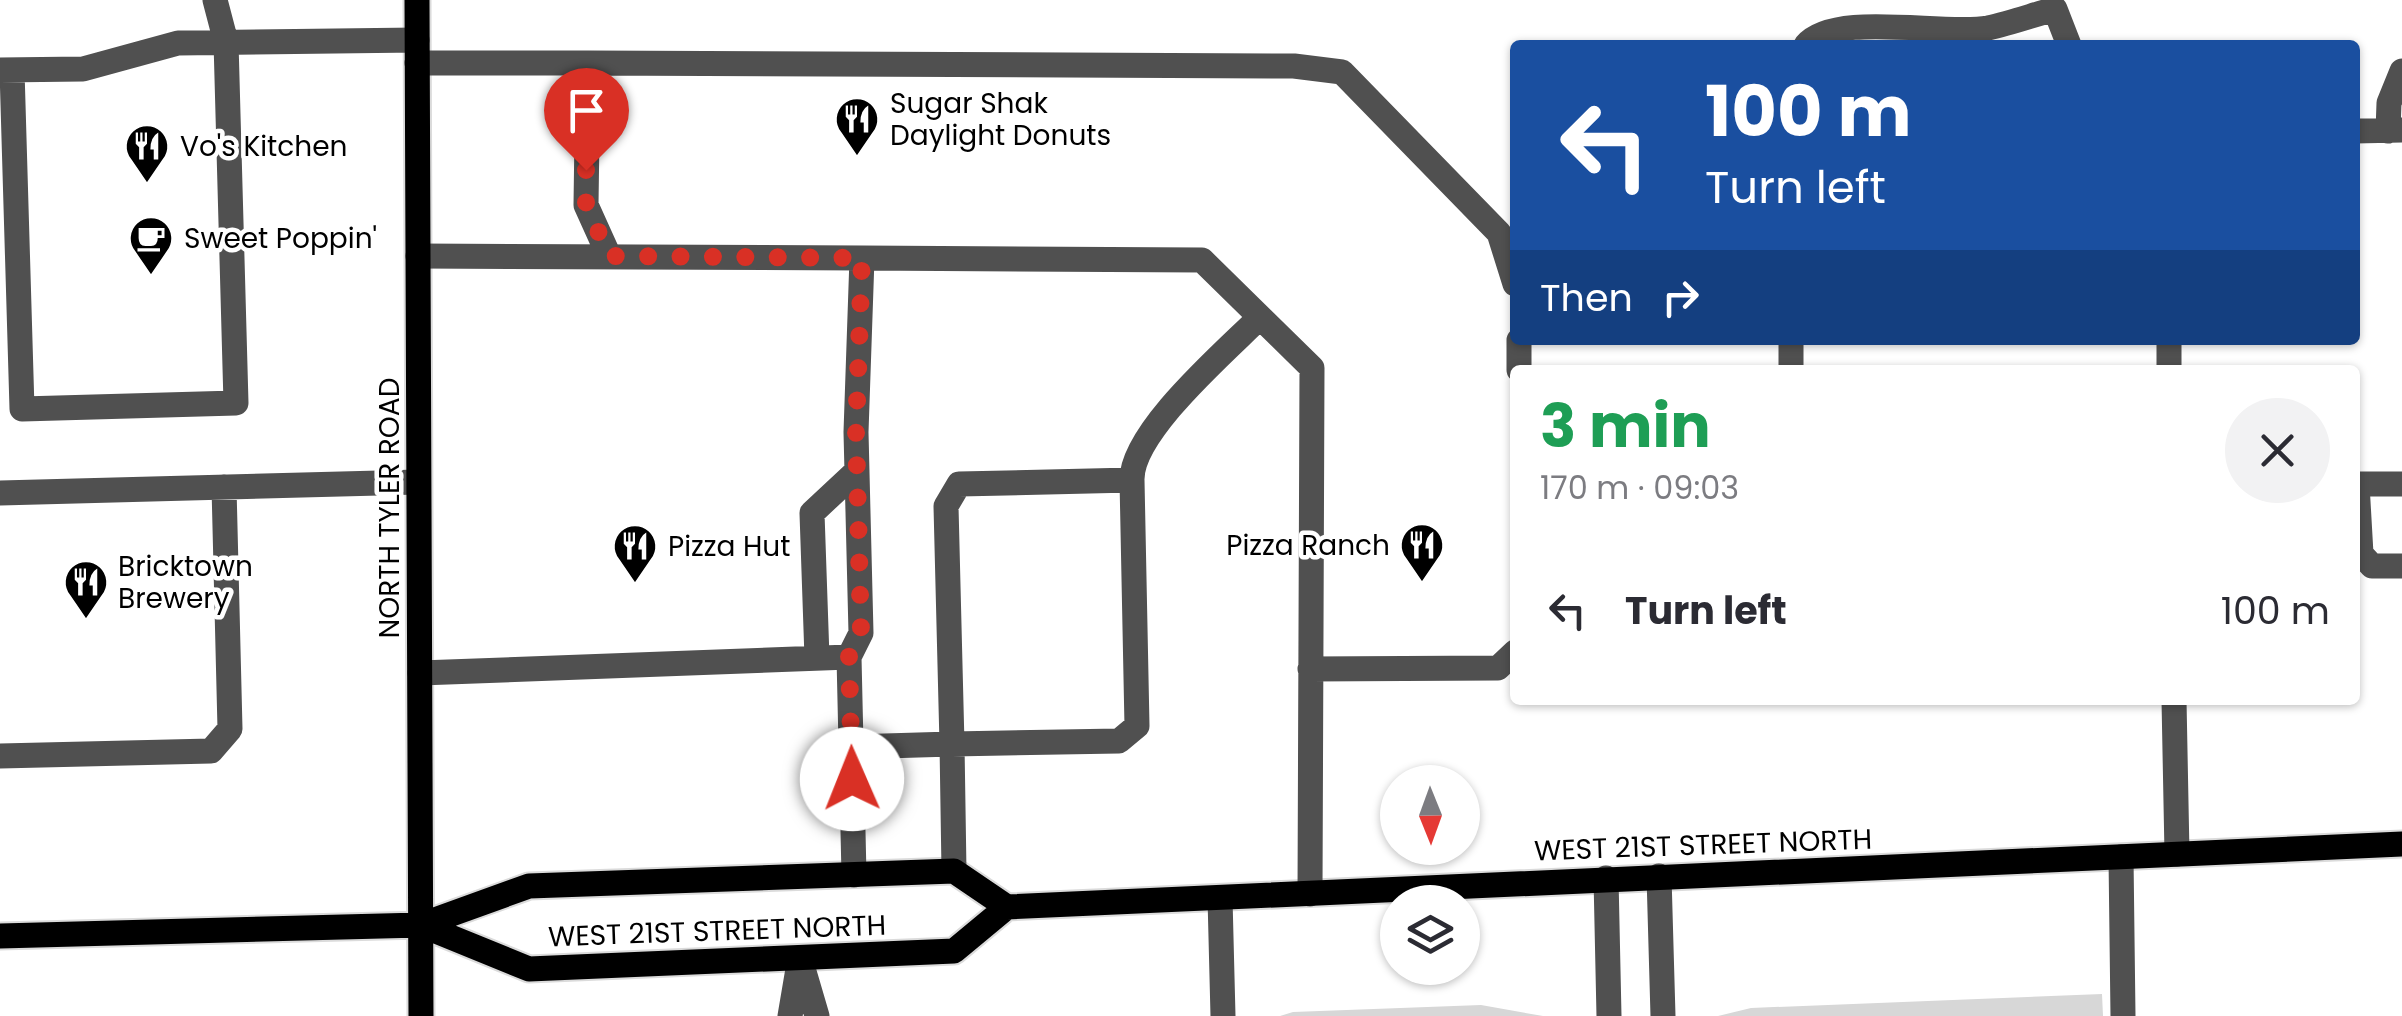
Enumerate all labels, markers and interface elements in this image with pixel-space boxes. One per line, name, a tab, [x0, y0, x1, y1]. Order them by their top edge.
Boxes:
text: 100 m	[1705, 62, 1912, 161]
pin	[544, 68, 629, 171]
icon: left	[1540, 80, 1670, 210]
icon: arrive	[559, 83, 614, 138]
place label: Sugar Shak Daylight Donuts	[890, 84, 1111, 155]
restaurant icon: Sugar Shak Daylight Donuts	[834, 96, 880, 157]
restaurant icon: Vo's Kitchen	[124, 123, 170, 184]
place label: Vo's Kitchen	[180, 127, 347, 166]
text: Turn left	[1705, 156, 1886, 219]
cafe icon: Sweet Poppin'	[128, 215, 174, 276]
place label: Sweet Poppin'	[184, 219, 377, 258]
icon: right	[1653, 270, 1708, 325]
text: Then	[1540, 271, 1633, 324]
street label: NORTH TYLER ROAD	[370, 378, 409, 638]
text: 3 min	[1540, 384, 1711, 468]
button: close	[2225, 398, 2330, 503]
text: 170 m · 09:03	[1540, 465, 1739, 510]
restaurant icon: Pizza Ranch	[1399, 522, 1445, 583]
restaurant icon: Pizza Hut	[612, 523, 658, 584]
place label: Pizza Ranch	[1226, 526, 1390, 565]
place label: Pizza Hut	[668, 527, 790, 566]
place label: Bricktown Brewery	[118, 547, 253, 618]
restaurant icon: Bricktown Brewery	[63, 559, 109, 620]
icon: left	[1540, 583, 1595, 638]
text: Turn left	[1625, 584, 1787, 637]
text: 100 m	[2221, 584, 2330, 637]
position arrow	[800, 727, 904, 831]
north arrow	[1380, 765, 1480, 865]
map controls	[1380, 765, 1480, 985]
street label: WEST 21ST STREET NORTH	[1533, 820, 1873, 870]
button: layers	[1380, 885, 1480, 985]
street label: WEST 21ST STREET NORTH	[547, 906, 887, 956]

